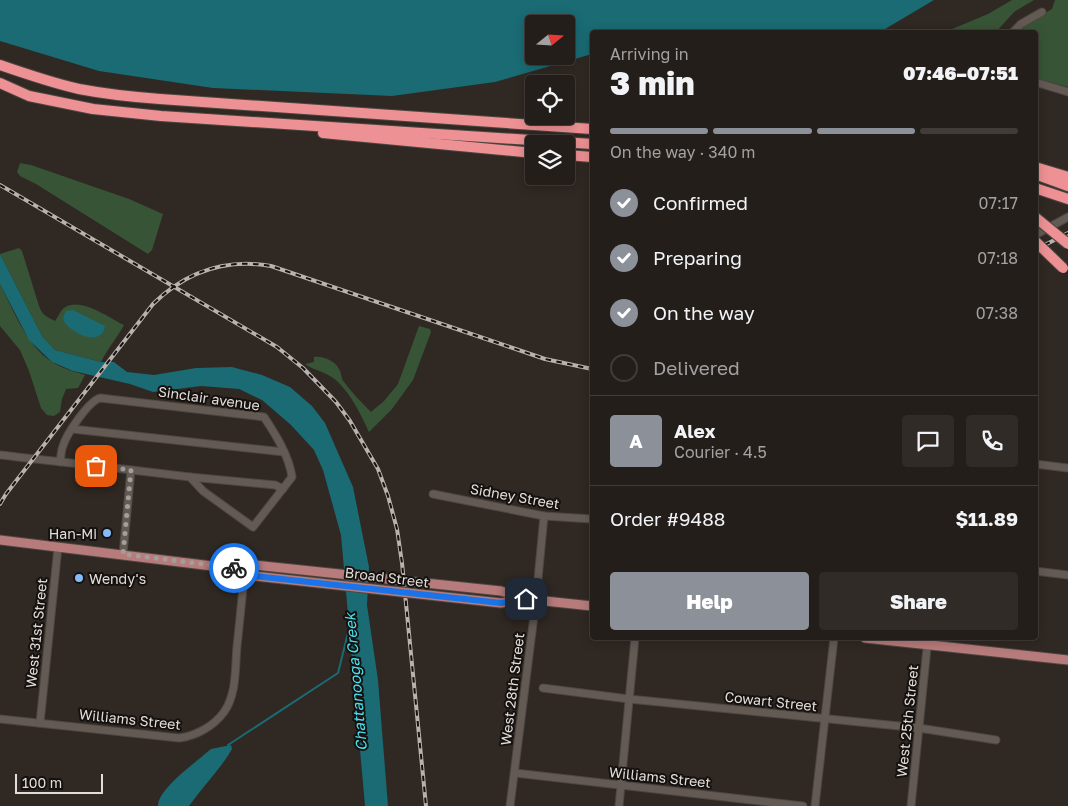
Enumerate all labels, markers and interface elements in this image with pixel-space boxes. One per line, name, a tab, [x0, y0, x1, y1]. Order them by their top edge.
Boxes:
north arrow	[525, 15, 575, 65]
map controls	[525, 15, 575, 185]
text: Arriving in	[610, 44, 689, 64]
text: 07:46–07:51	[903, 61, 1018, 84]
text: 3 min	[610, 64, 695, 102]
button: locate	[525, 75, 575, 125]
button: layers	[525, 135, 575, 185]
text: On the way · 340 m	[610, 142, 756, 162]
icon: check	[610, 189, 638, 217]
text: Confirmed	[653, 191, 748, 214]
text: 07:17	[979, 193, 1018, 213]
icon: check	[610, 244, 638, 272]
text: Preparing	[653, 246, 742, 269]
text: 07:18	[977, 248, 1018, 268]
icon: check	[610, 299, 638, 327]
text: On the way	[653, 301, 755, 324]
text: 07:38	[976, 303, 1018, 323]
text: Delivered	[653, 356, 740, 379]
street label: Sinclair avenue	[157, 382, 261, 414]
button: chat	[902, 415, 954, 467]
button: phone	[966, 415, 1018, 467]
text: Alex	[674, 419, 715, 442]
text: A	[629, 429, 643, 452]
text: Courier · 4.5	[674, 442, 767, 462]
pin	[75, 445, 117, 487]
icon: bag	[82, 452, 110, 480]
street label: Sidney Street	[469, 480, 561, 512]
text: Order #9488	[610, 507, 725, 530]
text: $11.89	[955, 507, 1018, 530]
place label: Han-Mi	[49, 525, 97, 542]
marker: Han-Mi	[101, 527, 113, 539]
courier	[209, 543, 259, 593]
icon: bike	[220, 554, 248, 582]
street label: Broad Street	[344, 563, 430, 591]
place label: Wendy's	[89, 570, 146, 587]
marker: Wendy's	[73, 572, 85, 584]
button: Help	[610, 572, 809, 630]
button: Share	[819, 572, 1018, 630]
street label: West 31st Street	[22, 577, 50, 689]
pin	[505, 578, 547, 620]
icon: home	[512, 585, 540, 613]
water label: Chattanooga Creek	[340, 611, 371, 752]
street label: West 28th Street	[497, 632, 527, 746]
street label: West 25th Street	[893, 664, 921, 778]
street label: Cowart Street	[724, 688, 818, 714]
street label: Williams Street	[78, 705, 182, 733]
street label: Williams Street	[608, 763, 712, 791]
scale bar	[15, 771, 102, 794]
text: 100 m	[22, 774, 62, 791]

